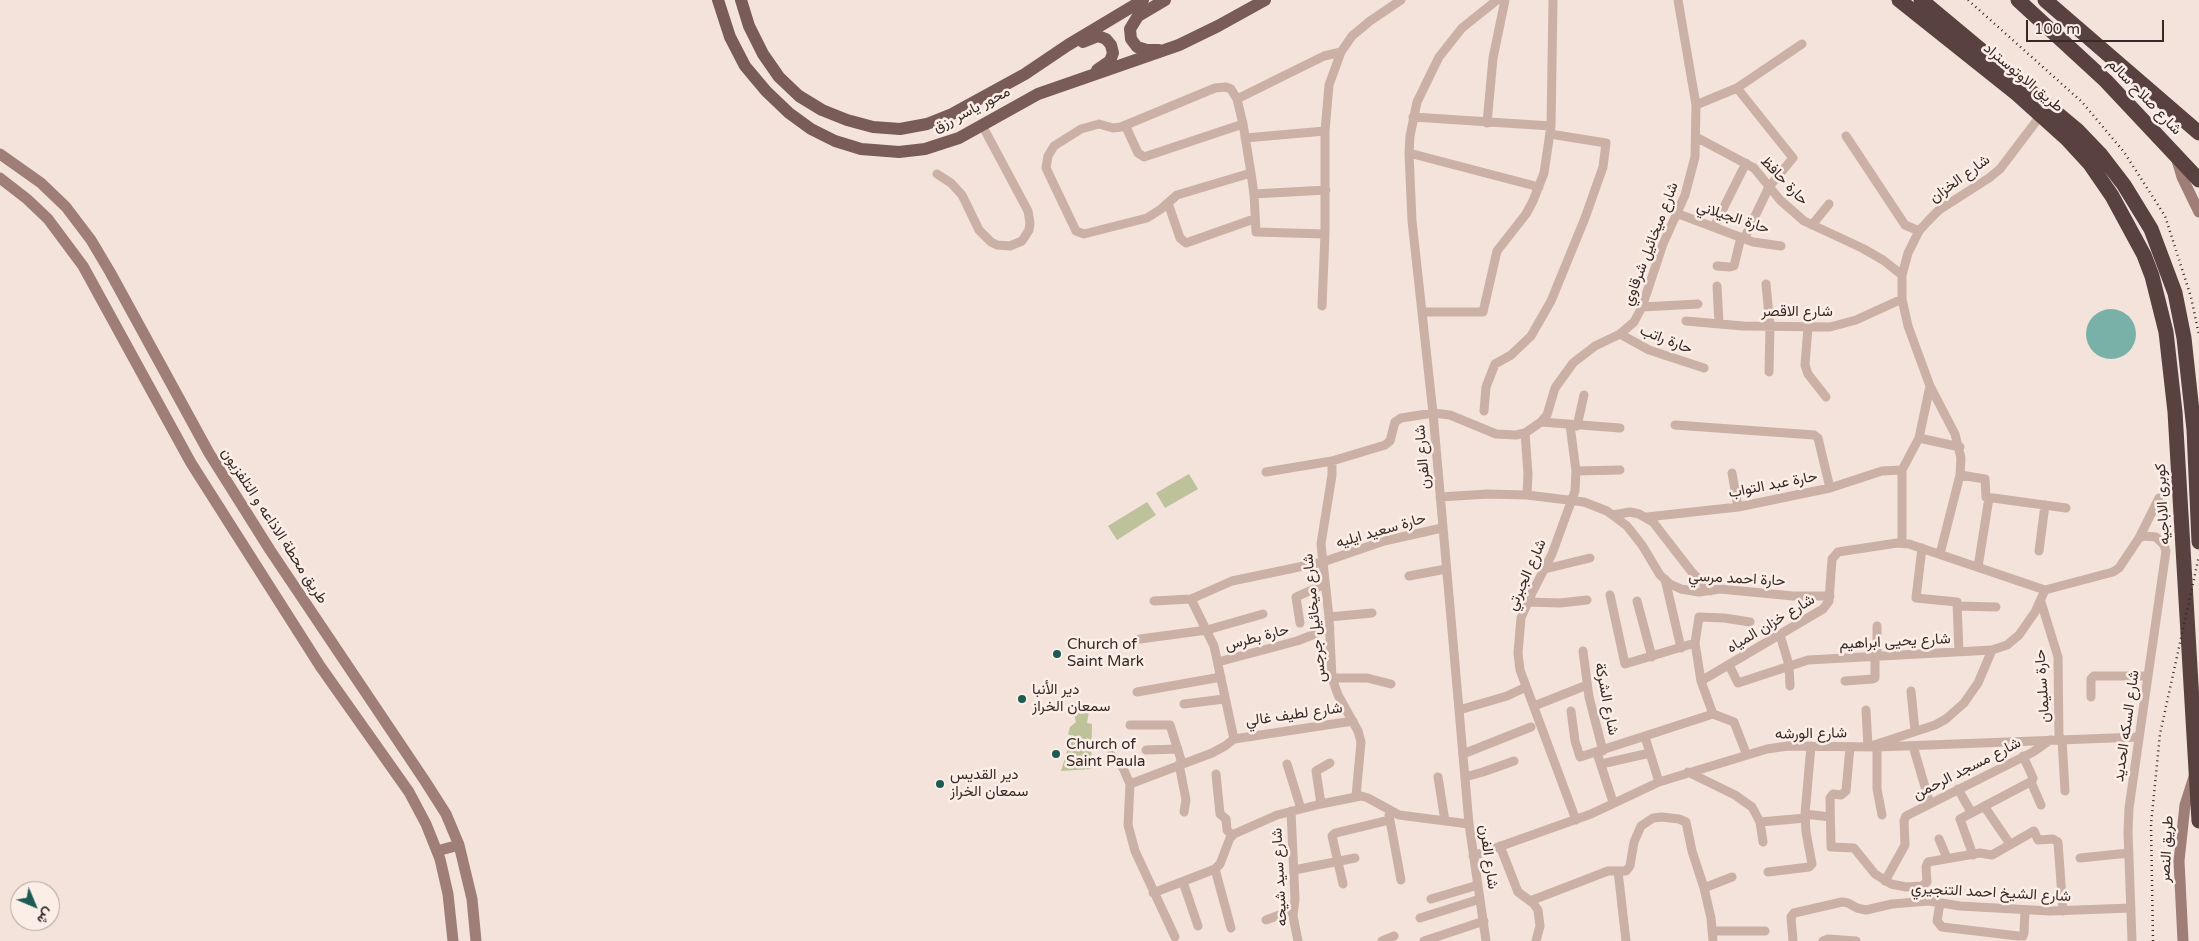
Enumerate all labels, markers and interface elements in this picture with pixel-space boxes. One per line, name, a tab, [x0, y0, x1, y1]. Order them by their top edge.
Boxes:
scale bar	[2029, 10, 2166, 42]
text: 100 m	[2034, 20, 2080, 38]
street label: طريق الاوتوستراد	[1980, 40, 2066, 116]
street label: شارع صلاح سالم	[2103, 55, 2185, 139]
street label: محور ياسر رزق	[930, 83, 1014, 137]
street label: شارع الخزان	[1926, 151, 1994, 207]
street label: حارة حافظ	[1756, 153, 1812, 209]
street label: شارع ميخائيل شرقاوي	[1619, 180, 1683, 308]
street label: حارة الجيلاني	[1694, 198, 1772, 238]
street label: شارع الاقصر	[1761, 303, 1833, 321]
street label: حارة راتب	[1637, 322, 1695, 358]
street label: شارع الفرن	[1411, 424, 1435, 490]
street label: طريق محطة الاذاعه و التلفزيون	[217, 445, 331, 607]
street label: كوبرى الاباجيه	[2152, 463, 2174, 545]
street label: حارة عبد التواب	[1727, 468, 1819, 502]
street label: حارة سعيد ايليه	[1334, 510, 1428, 552]
street label: شارع الجبرتي	[1503, 536, 1551, 614]
street label: شارع ميخائيل جرجس	[1299, 553, 1331, 683]
street label: حارة احمد مرسي	[1688, 567, 1786, 591]
street label: شارع خزان المياه	[1724, 591, 1818, 657]
street label: حارة بطرس	[1223, 621, 1291, 655]
street label: شارع يحيى ابراهيم	[1839, 630, 1951, 654]
place label: Church of Saint Mark	[1067, 636, 1144, 671]
marker: Church of Saint Mark	[1051, 648, 1063, 660]
street label: حارة سليمان	[2031, 649, 2055, 723]
street label: شارع الشركة	[1590, 661, 1622, 737]
street label: شارع السكه الحديد	[2110, 669, 2144, 783]
place label: دير الأنبا سمعان الخراز	[1032, 681, 1110, 716]
marker: دير الأنبا سمعان الخراز	[1016, 693, 1028, 705]
street label: شارع لطيف غالي	[1244, 699, 1344, 731]
street label: شارع الورشه	[1775, 724, 1847, 744]
street label: شارع مسجد الرحمن	[1910, 734, 2024, 804]
place label: Church of Saint Paula	[1066, 736, 1145, 771]
marker: Church of Saint Paula	[1050, 748, 1062, 760]
place label: دير القديس سمعان الخراز	[950, 766, 1028, 801]
marker: دير القديس سمعان الخراز	[934, 778, 946, 790]
street label: طريق النصر	[2156, 815, 2178, 883]
street label: شارع الفرن	[1475, 824, 1501, 890]
street label: شارع سيد شيحه	[1268, 827, 1292, 927]
street label: شارع الشيخ احمد التنجيري	[1911, 880, 2071, 906]
north arrow	[10, 881, 60, 931]
text: ش	[33, 904, 57, 928]

